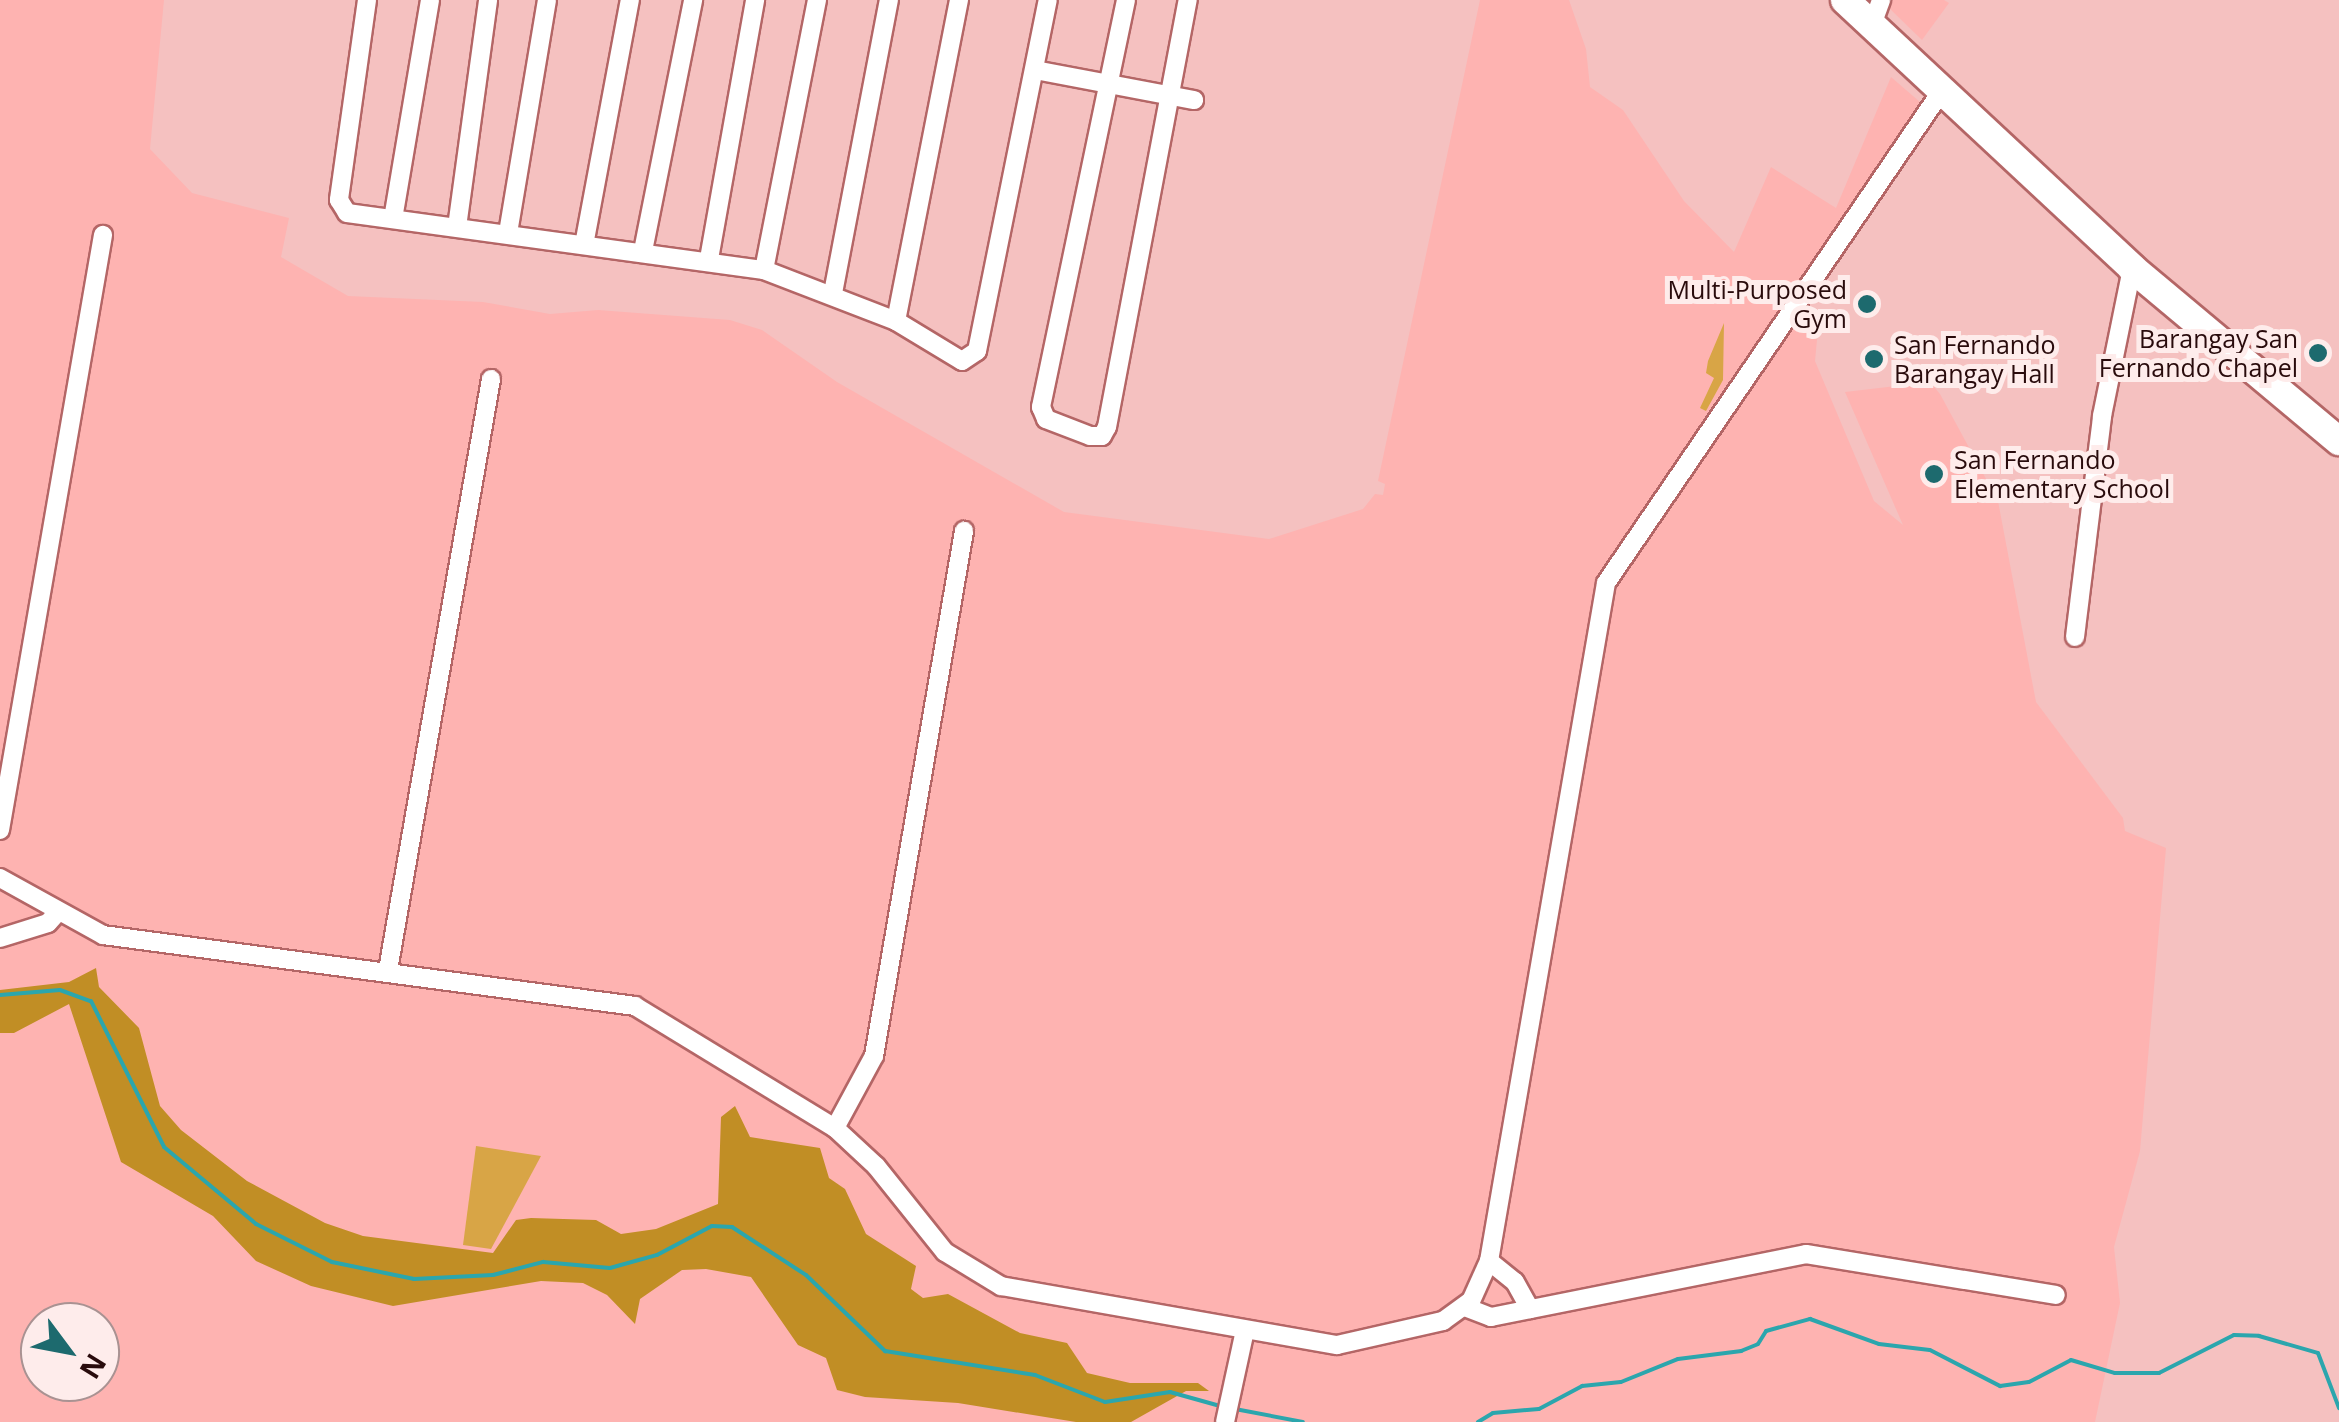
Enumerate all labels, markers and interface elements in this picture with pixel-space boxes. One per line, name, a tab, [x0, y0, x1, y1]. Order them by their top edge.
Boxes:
place label: Multi-Purposed Gym	[1667, 275, 1847, 334]
marker: Multi-Purposed Gym	[1856, 293, 1878, 315]
place label: Barangay San Fernando Chapel	[2099, 324, 2298, 383]
place label: San Fernando Barangay Hall	[1894, 330, 2055, 389]
marker: Barangay San Fernando Chapel	[2307, 342, 2329, 364]
marker: San Fernando Barangay Hall	[1863, 348, 1885, 370]
place label: San Fernando Elementary School	[1954, 445, 2170, 504]
marker: San Fernando Elementary School	[1923, 463, 1945, 485]
north arrow	[20, 1302, 120, 1402]
text: N	[72, 1347, 116, 1387]

